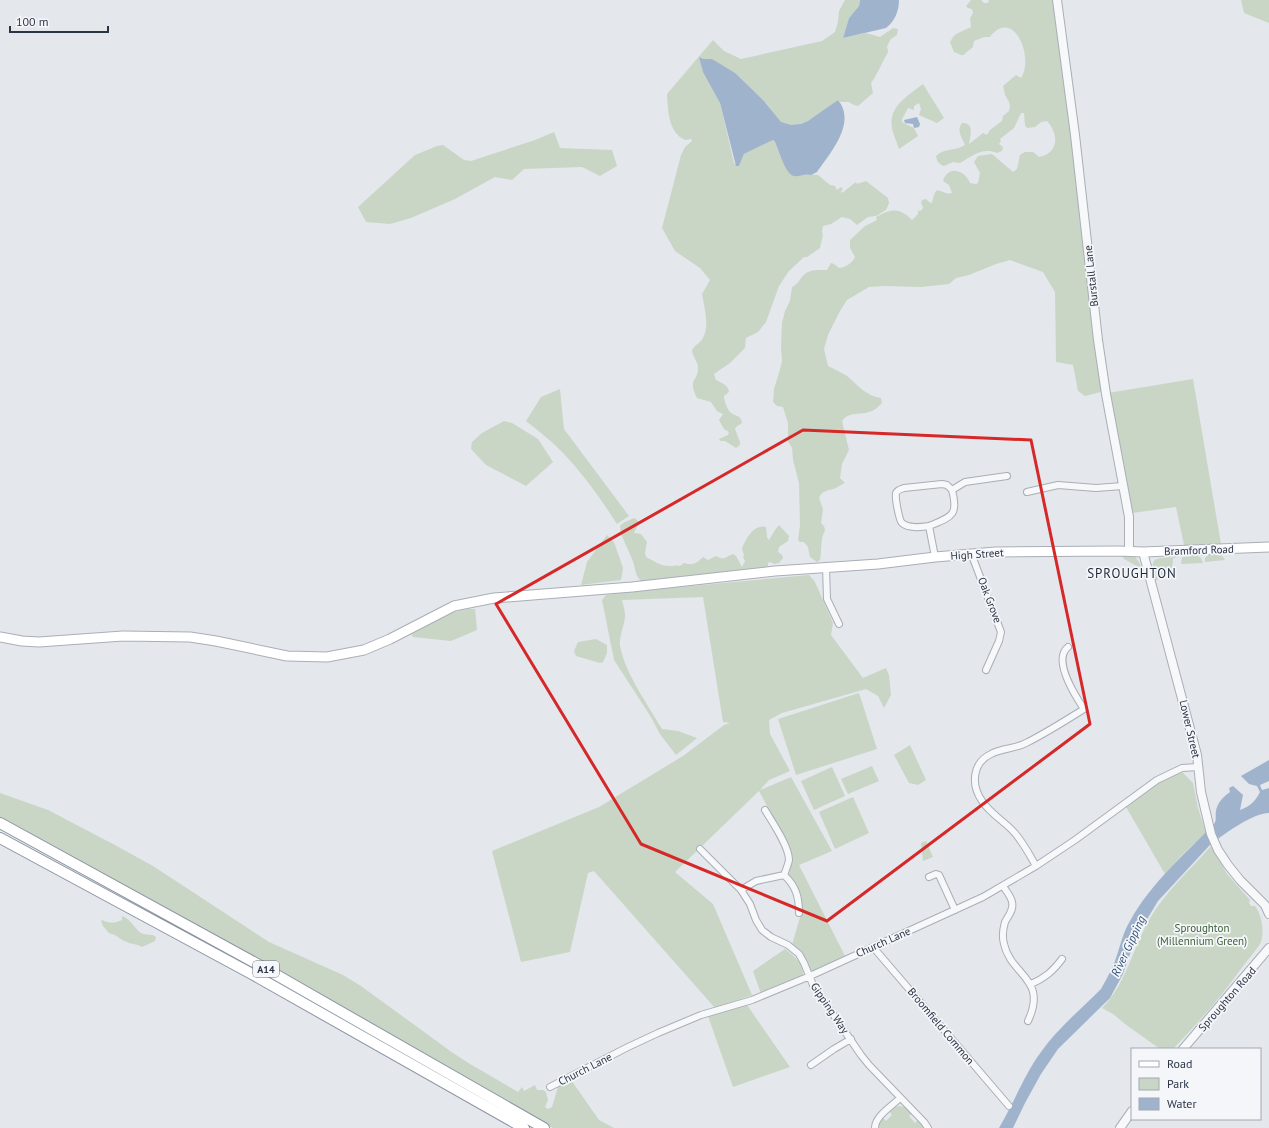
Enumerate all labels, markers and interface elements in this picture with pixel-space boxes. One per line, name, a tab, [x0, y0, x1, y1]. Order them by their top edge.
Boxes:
scale bar	[10, 8, 108, 34]
text: 100 m	[16, 14, 49, 29]
street label: Burstall Lane	[1081, 244, 1101, 307]
street label: Bramford Road	[1164, 542, 1234, 558]
street label: High Street	[950, 545, 1004, 563]
district label: SPROUGHTON	[1087, 565, 1177, 582]
street label: Oak Grove	[975, 575, 1005, 625]
street label: Lower Street	[1177, 699, 1204, 760]
water label: River Gipping	[1107, 913, 1149, 979]
park label: Sproughton (Millennium Green)	[1157, 921, 1247, 948]
street label: Church Lane	[853, 924, 913, 960]
road number: A14	[253, 961, 279, 977]
street label: Sproughton Road	[1195, 964, 1259, 1034]
street label: Gipping Way	[808, 980, 853, 1037]
street label: Broomfield Common	[905, 985, 977, 1067]
legend	[1131, 1048, 1261, 1120]
street label: Church Lane	[556, 1049, 615, 1088]
text: Road	[1167, 1056, 1192, 1071]
text: Park	[1167, 1076, 1189, 1091]
text: Water	[1167, 1096, 1197, 1111]

